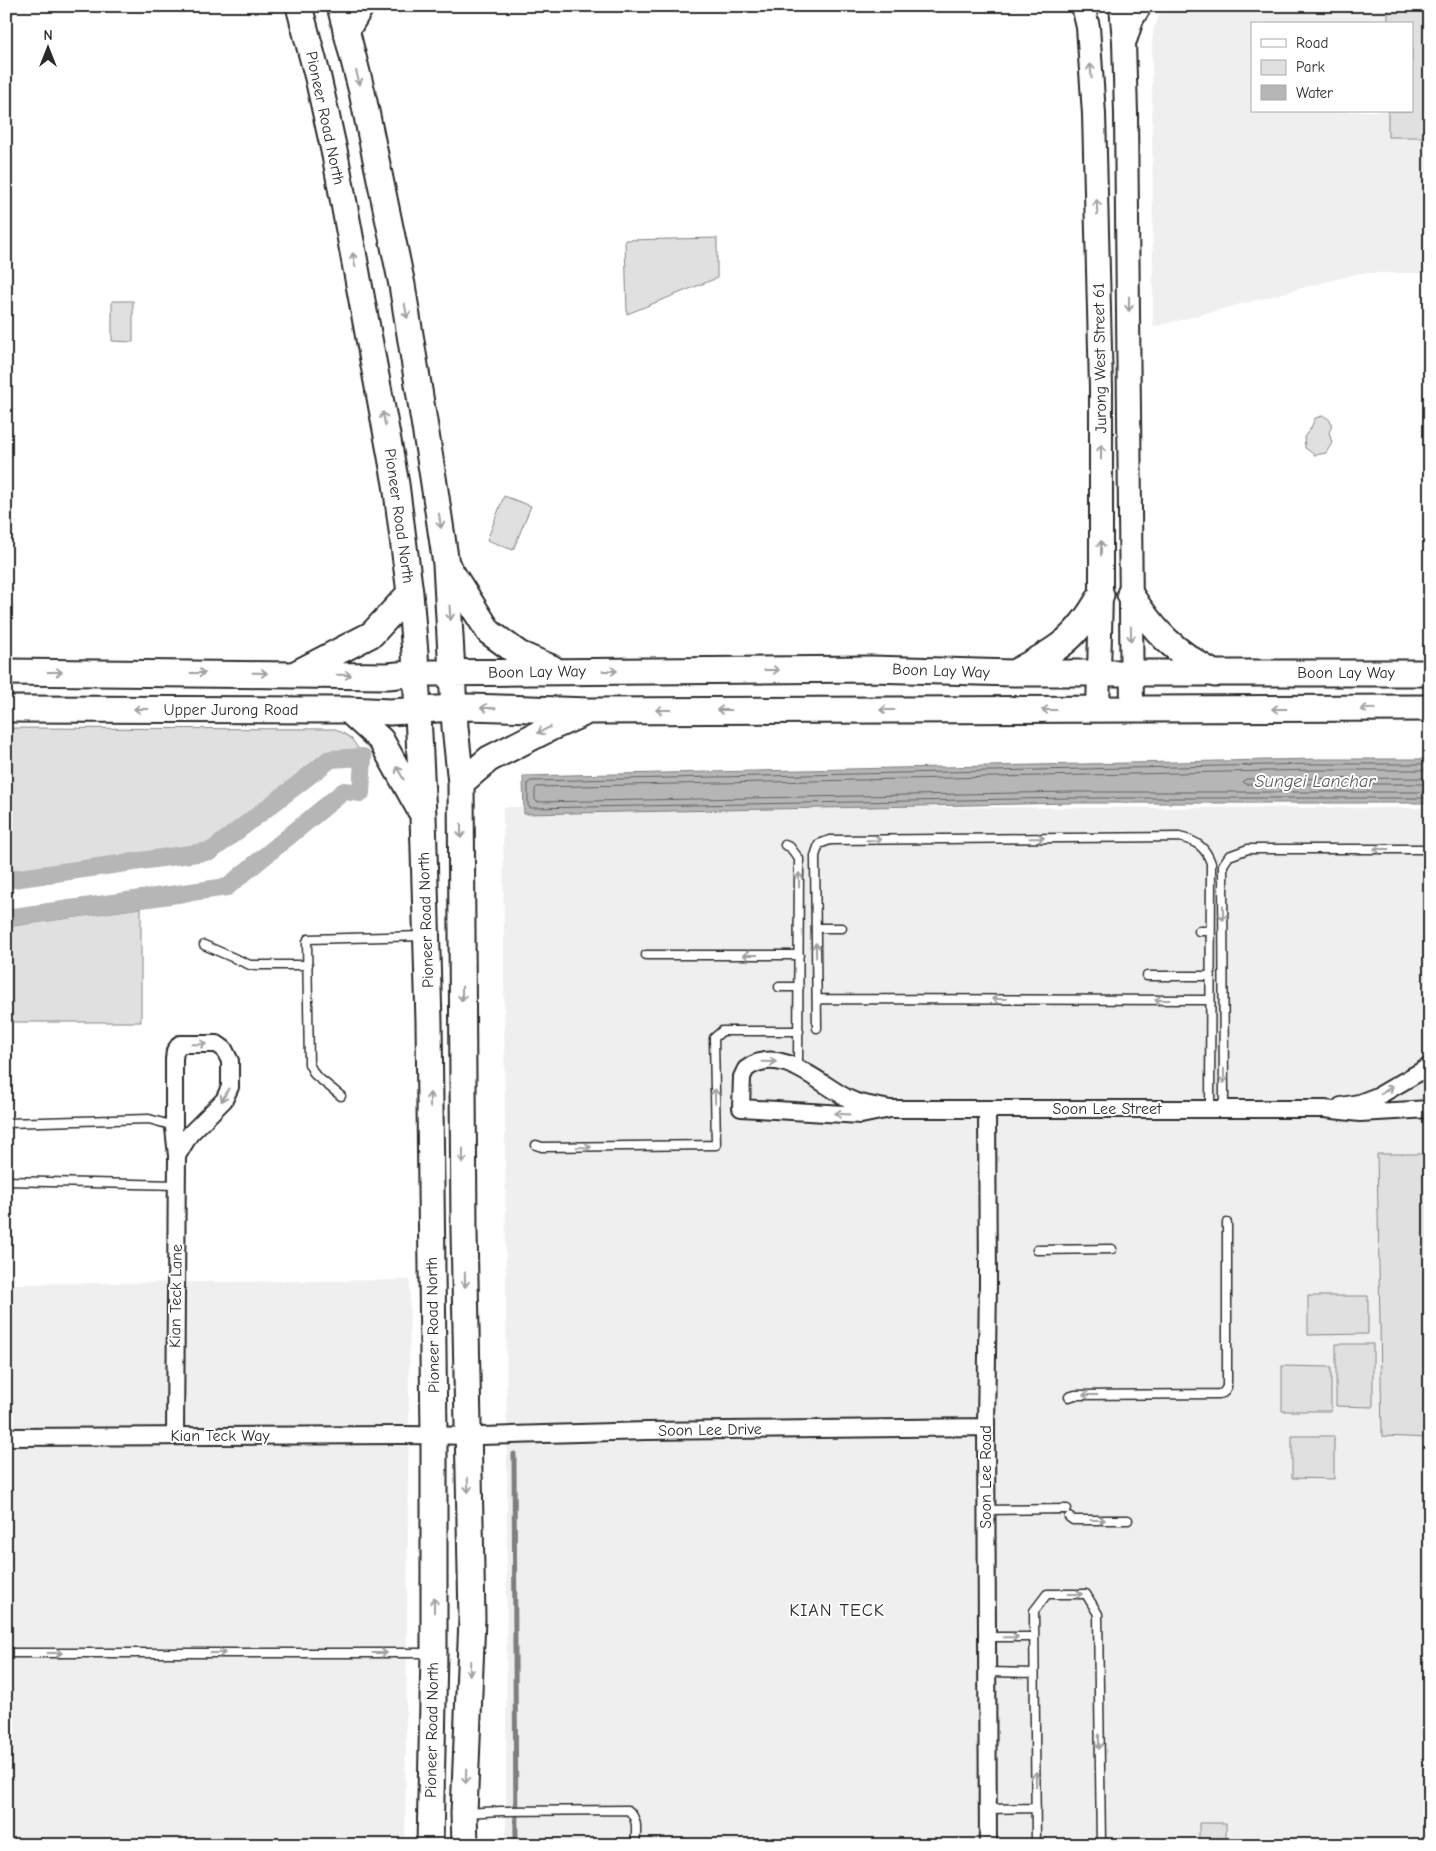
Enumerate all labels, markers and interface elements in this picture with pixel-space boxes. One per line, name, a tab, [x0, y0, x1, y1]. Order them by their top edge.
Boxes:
north arrow	[22, 22, 72, 72]
legend	[1251, 22, 1414, 112]
text: N	[43, 27, 53, 44]
text: Road	[1296, 34, 1328, 52]
street label: Pioneer Road North	[302, 50, 348, 186]
text: Park	[1296, 58, 1325, 76]
one-way arrow	[1086, 63, 1096, 79]
one-way arrow	[354, 70, 364, 86]
text: Water	[1296, 84, 1333, 102]
one-way arrow	[1092, 199, 1101, 215]
one-way arrow	[349, 252, 359, 268]
street label: Jurong West Street 61	[1090, 283, 1110, 433]
one-way arrow	[1124, 296, 1133, 312]
one-way arrow	[402, 303, 412, 319]
one-way arrow	[378, 412, 388, 428]
one-way arrow	[1096, 444, 1106, 460]
street label: Pioneer Road North	[381, 447, 417, 585]
one-way arrow	[435, 512, 445, 528]
one-way arrow	[1096, 540, 1106, 556]
one-way arrow	[445, 605, 454, 621]
one-way arrow	[1126, 626, 1136, 642]
street label: Boon Lay Way	[892, 660, 991, 682]
street label: Boon Lay Way	[488, 662, 587, 682]
street label: Boon Lay Way	[1297, 664, 1396, 682]
one-way arrow	[764, 665, 780, 675]
one-way arrow	[601, 666, 617, 676]
one-way arrow	[46, 667, 63, 677]
one-way arrow	[189, 668, 205, 678]
one-way arrow	[252, 669, 268, 678]
one-way arrow	[336, 670, 352, 680]
street label: Upper Jurong Road	[163, 701, 299, 719]
one-way arrow	[480, 703, 496, 713]
one-way arrow	[134, 704, 150, 714]
one-way arrow	[1271, 704, 1288, 714]
one-way arrow	[1361, 704, 1377, 714]
one-way arrow	[655, 705, 671, 715]
one-way arrow	[717, 705, 733, 715]
one-way arrow	[879, 705, 896, 715]
one-way arrow	[1042, 705, 1058, 715]
one-way arrow	[537, 726, 552, 736]
one-way arrow	[394, 767, 404, 781]
water label: Sungei Lanchar	[1255, 771, 1376, 792]
one-way arrow	[456, 823, 466, 839]
one-way arrow	[1028, 833, 1044, 843]
one-way arrow	[866, 835, 882, 845]
one-way arrow	[1373, 844, 1390, 854]
street label: Pioneer Road North	[415, 852, 437, 988]
one-way arrow	[794, 872, 804, 888]
one-way arrow	[1218, 905, 1228, 921]
one-way arrow	[812, 942, 821, 958]
one-way arrow	[742, 950, 758, 960]
one-way arrow	[457, 986, 467, 1002]
one-way arrow	[991, 995, 1007, 1004]
one-way arrow	[1154, 995, 1170, 1005]
one-way arrow	[190, 1039, 207, 1049]
one-way arrow	[760, 1057, 776, 1067]
one-way arrow	[1219, 1068, 1229, 1084]
one-way arrow	[1380, 1085, 1394, 1095]
one-way arrow	[220, 1087, 230, 1102]
one-way arrow	[711, 1088, 720, 1104]
one-way arrow	[425, 1093, 435, 1109]
street label: Soon Lee Street	[1052, 1100, 1162, 1118]
one-way arrow	[834, 1109, 850, 1118]
one-way arrow	[576, 1142, 592, 1151]
one-way arrow	[458, 1148, 468, 1164]
street label: Kian Teck Lane	[166, 1244, 186, 1348]
street label: Pioneer Road North	[423, 1257, 443, 1393]
one-way arrow	[460, 1272, 469, 1288]
one-way arrow	[1082, 1390, 1098, 1400]
street label: Soon Lee Drive	[658, 1420, 762, 1440]
street label: Soon Lee Road	[977, 1425, 995, 1529]
street label: Kian Teck Way	[170, 1427, 270, 1445]
one-way arrow	[464, 1477, 473, 1493]
one-way arrow	[1090, 1515, 1106, 1525]
one-way arrow	[1066, 1589, 1082, 1599]
one-way arrow	[429, 1597, 439, 1613]
district label: KIAN TECK	[789, 1600, 885, 1621]
one-way arrow	[1002, 1632, 1019, 1642]
one-way arrow	[46, 1648, 63, 1658]
one-way arrow	[209, 1648, 225, 1658]
one-way arrow	[372, 1648, 388, 1658]
one-way arrow	[465, 1660, 475, 1676]
street label: Pioneer Road North	[422, 1662, 442, 1798]
one-way arrow	[1095, 1734, 1104, 1750]
one-way arrow	[461, 1768, 471, 1784]
one-way arrow	[1031, 1771, 1040, 1787]

